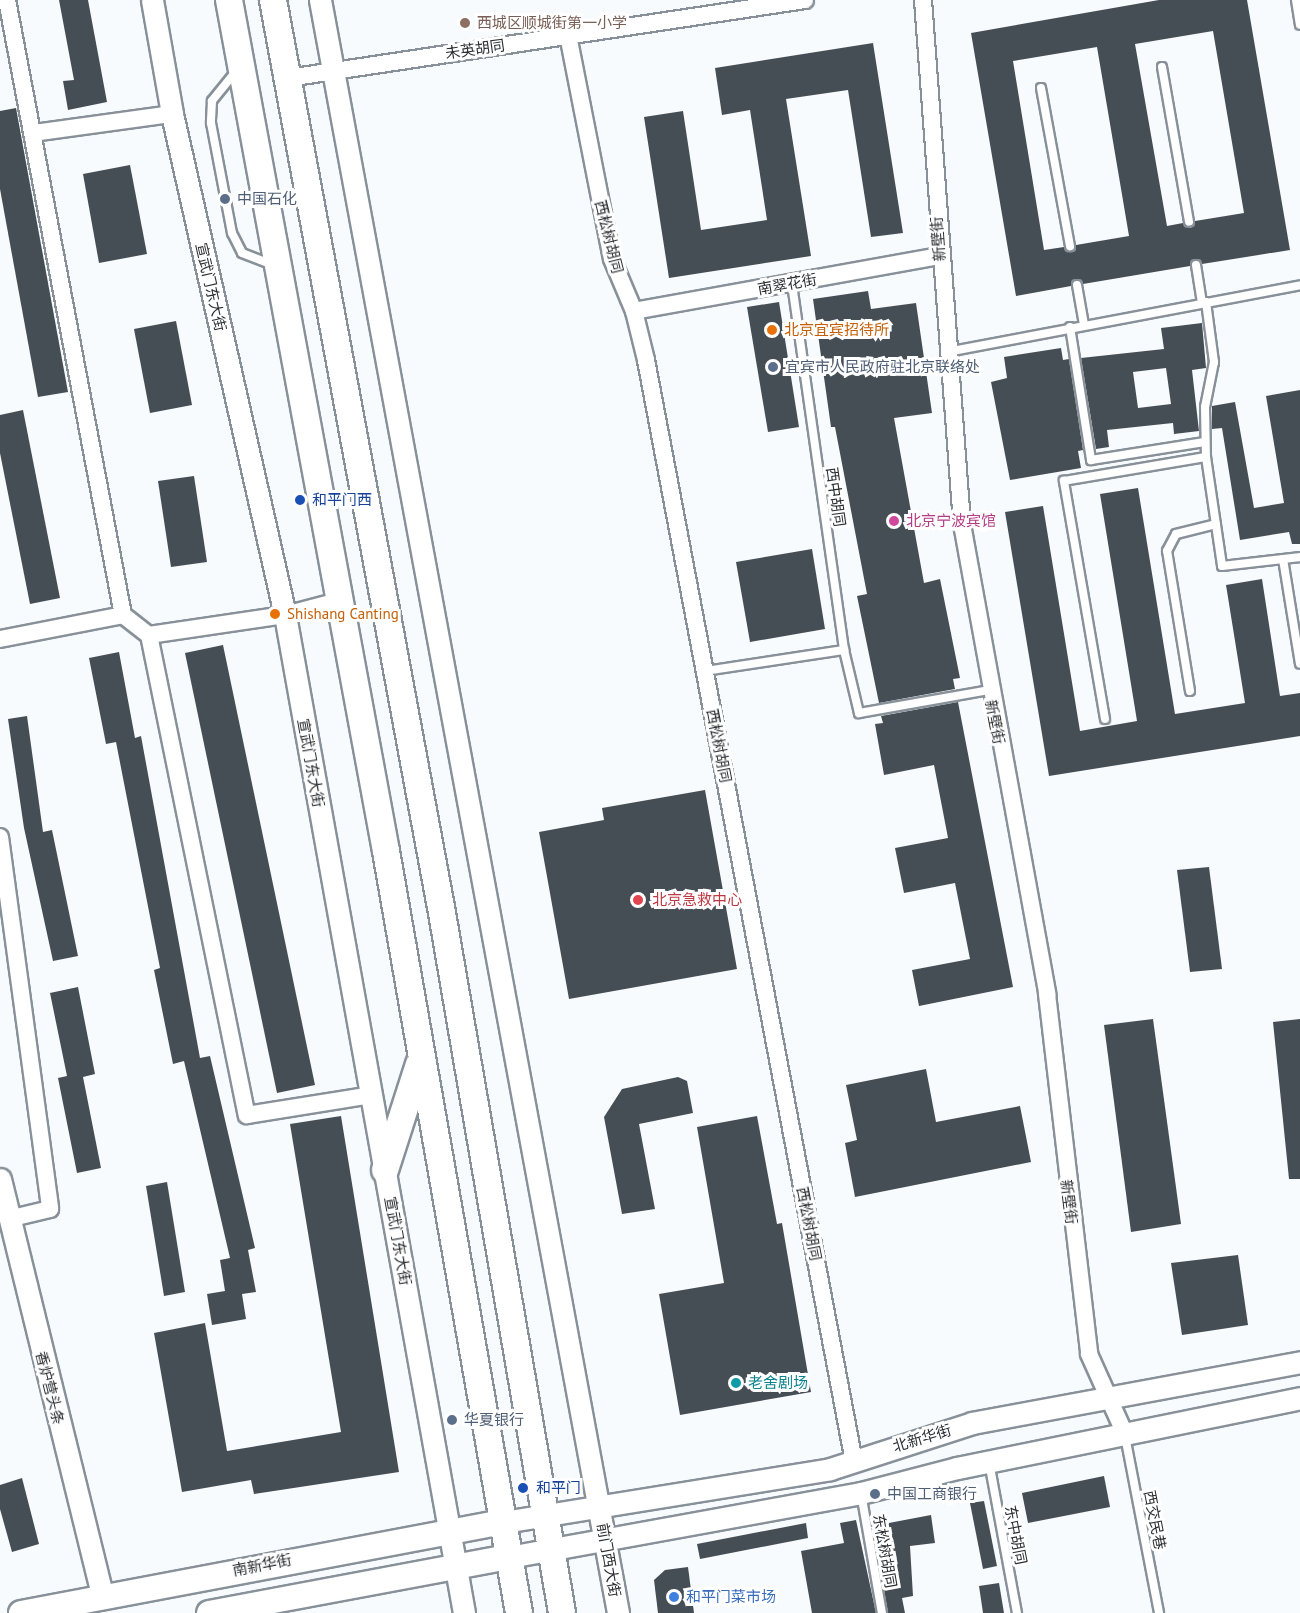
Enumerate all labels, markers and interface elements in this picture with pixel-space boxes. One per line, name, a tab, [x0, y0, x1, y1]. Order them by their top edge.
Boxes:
place label: 西城区顺城街第一小学	[477, 14, 627, 32]
marker: 西城区顺城街第一小学	[458, 16, 472, 30]
street label: 未英胡同	[444, 36, 506, 62]
place label: 中国石化	[237, 190, 297, 208]
marker: 中国石化	[218, 192, 232, 206]
street label: 西松树胡同	[591, 198, 627, 276]
street label: 新壁街	[927, 216, 949, 262]
street label: 宣武门东大街	[192, 241, 230, 333]
street label: 南翠花街	[756, 270, 818, 298]
place label: 北京宜宾招待所	[784, 321, 889, 339]
marker: 北京宜宾招待所	[765, 323, 779, 337]
place label: 宜宾市人民政府驻北京联络处	[785, 358, 980, 376]
marker: 宜宾市人民政府驻北京联络处	[766, 360, 780, 374]
street label: 西中胡同	[823, 466, 849, 528]
place label: 和平门西	[312, 491, 372, 509]
marker: 和平门西	[293, 493, 307, 507]
place label: 北京宁波宾馆	[906, 512, 996, 530]
marker: 北京宁波宾馆	[887, 514, 901, 528]
place label: Shishang Canting	[287, 605, 399, 623]
marker: Shishang Canting	[268, 607, 282, 621]
street label: 新壁街	[982, 698, 1008, 746]
street label: 西松树胡同	[703, 707, 735, 785]
street label: 宣武门东大街	[294, 717, 328, 809]
marker: 北京急救中心	[629, 891, 647, 909]
place label: 北京急救中心	[652, 891, 742, 909]
street label: 新壁街	[1057, 1179, 1081, 1225]
street label: 西松树胡同	[793, 1185, 825, 1263]
street label: 宣武门东大街	[381, 1195, 415, 1287]
street label: 香炉营头条	[32, 1349, 68, 1427]
place label: 老舍剧场	[748, 1374, 808, 1392]
marker: 老舍剧场	[729, 1376, 743, 1390]
place label: 华夏银行	[464, 1411, 524, 1429]
marker: 华夏银行	[445, 1413, 459, 1427]
street label: 北新华街	[891, 1421, 953, 1455]
marker: 和平门	[514, 1479, 532, 1497]
place label: 和平门	[536, 1479, 581, 1497]
place label: 中国工商银行	[887, 1485, 977, 1503]
marker: 中国工商银行	[868, 1487, 882, 1501]
street label: 西交民巷	[1140, 1489, 1170, 1551]
street label: 东中胡同	[1001, 1504, 1031, 1566]
street label: 东松树胡同	[870, 1513, 900, 1589]
street label: 前门西大街	[594, 1522, 624, 1598]
street label: 南新华街	[231, 1550, 293, 1580]
place label: 和平门菜市场	[686, 1588, 776, 1606]
marker: 和平门菜市场	[667, 1590, 681, 1604]

